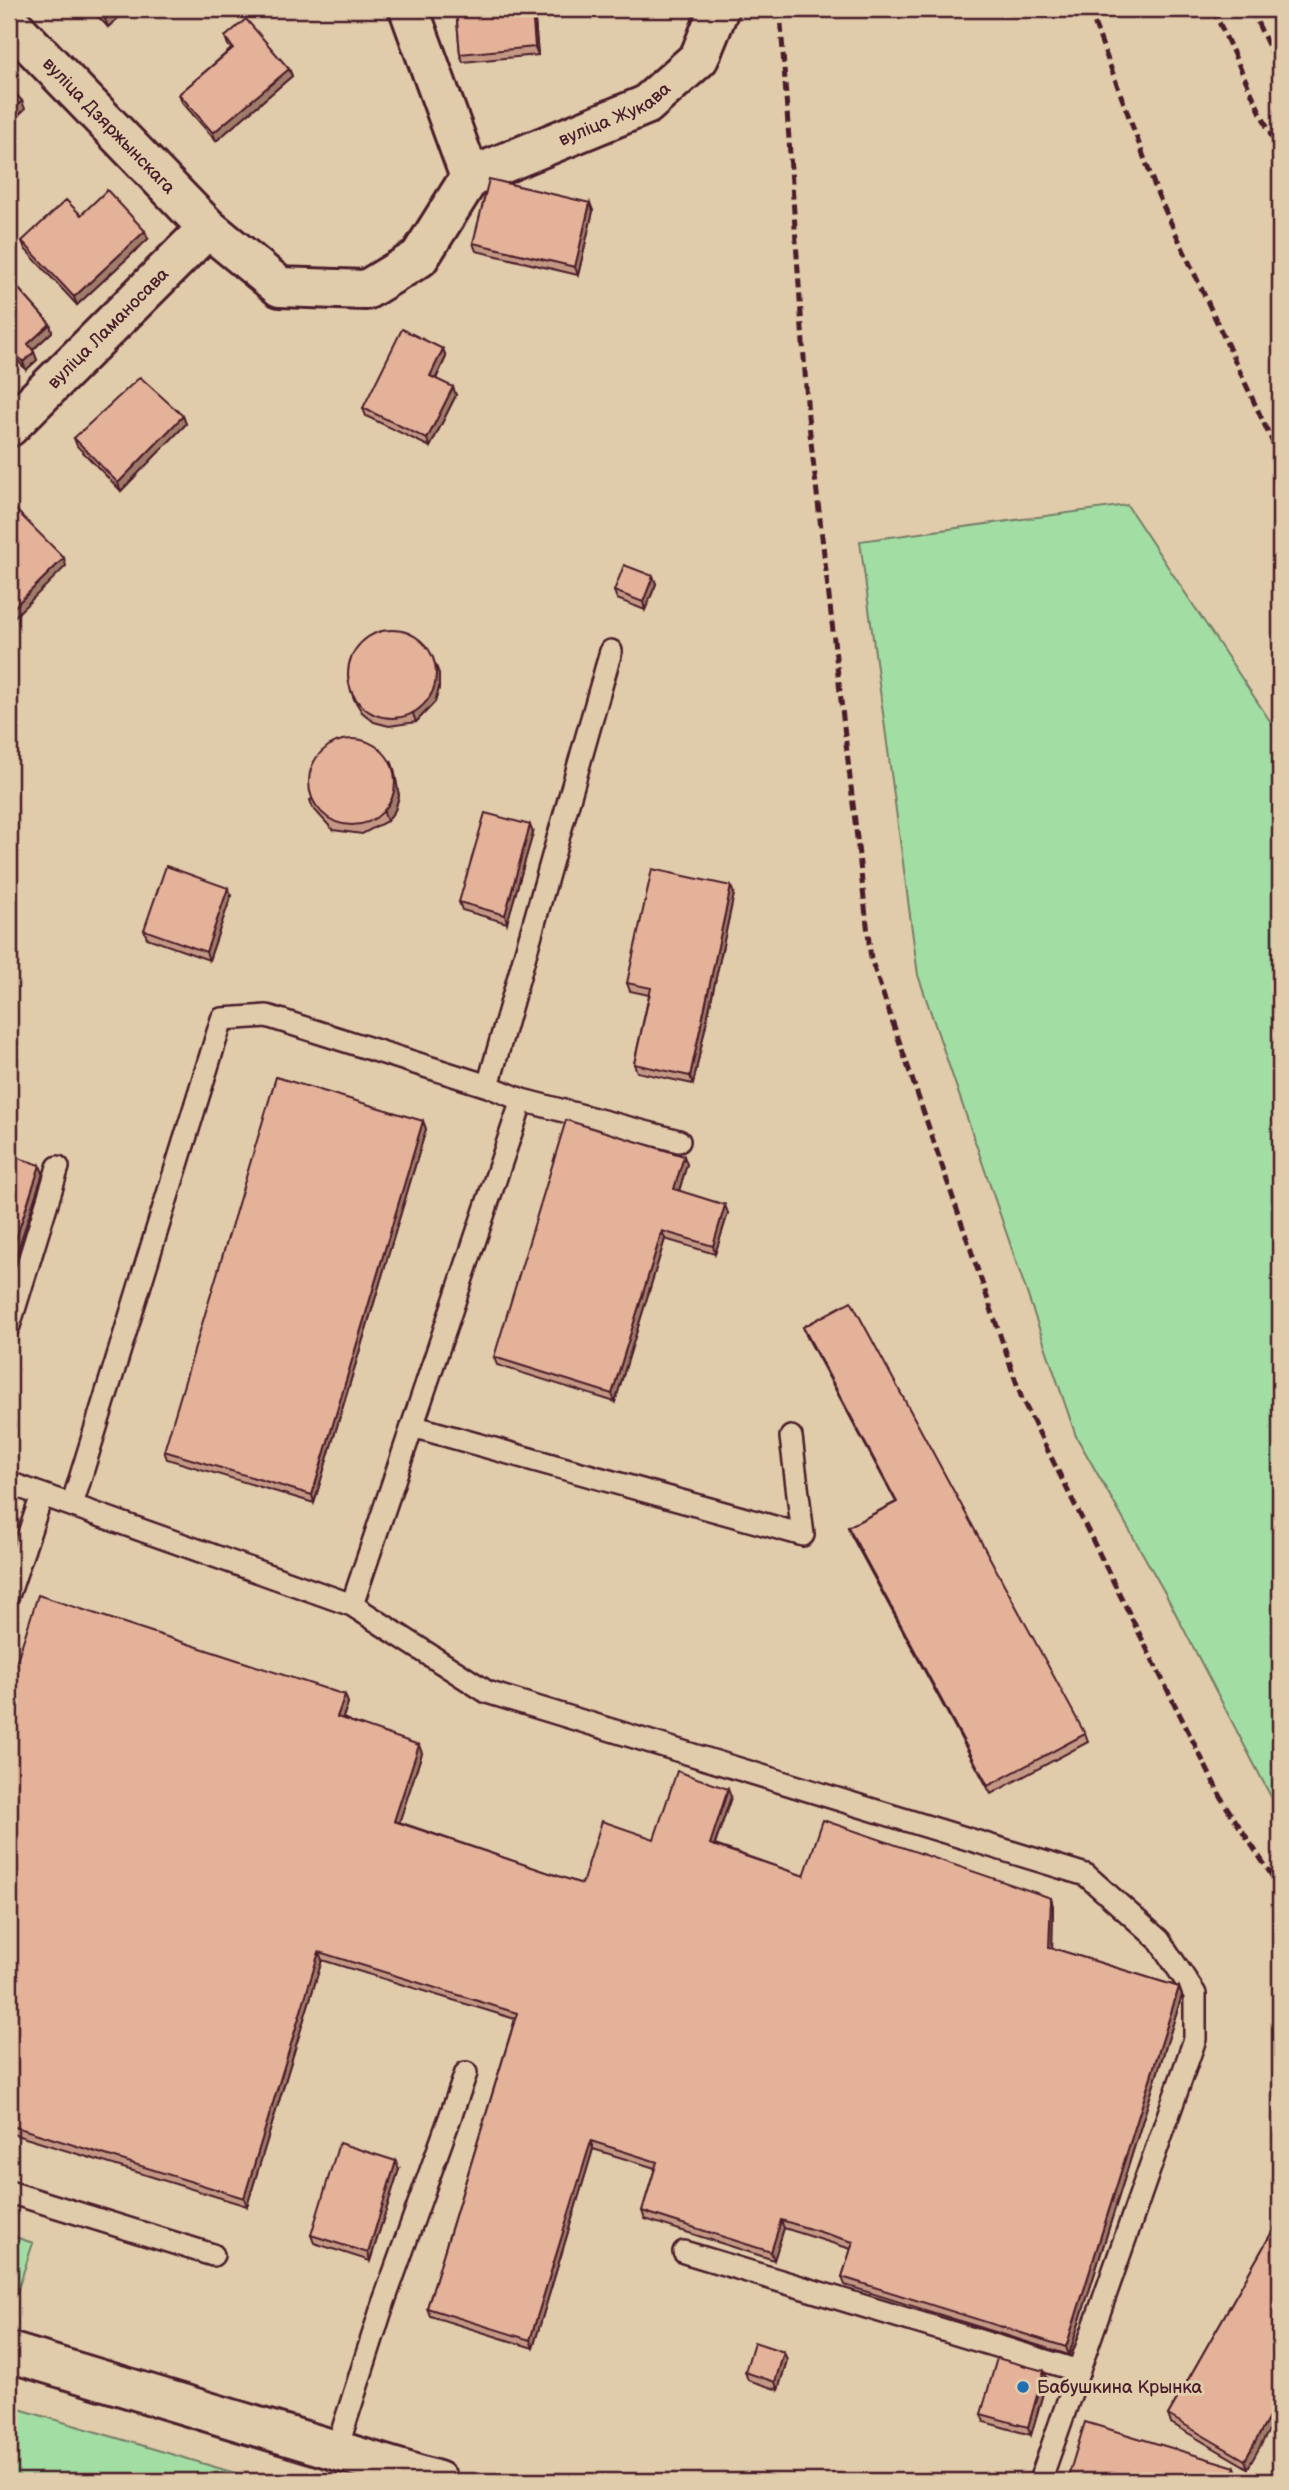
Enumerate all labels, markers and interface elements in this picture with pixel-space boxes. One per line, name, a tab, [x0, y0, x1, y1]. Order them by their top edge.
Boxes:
street label: вуліца Дзяржынскага	[38, 53, 180, 199]
street label: вуліца Жукава	[556, 78, 675, 151]
street label: вуліца Ламаносава	[44, 263, 173, 393]
place label: Бабушкина Крынка	[1037, 2377, 1203, 2398]
marker: Бабушкина Крынка	[1015, 2379, 1031, 2395]

